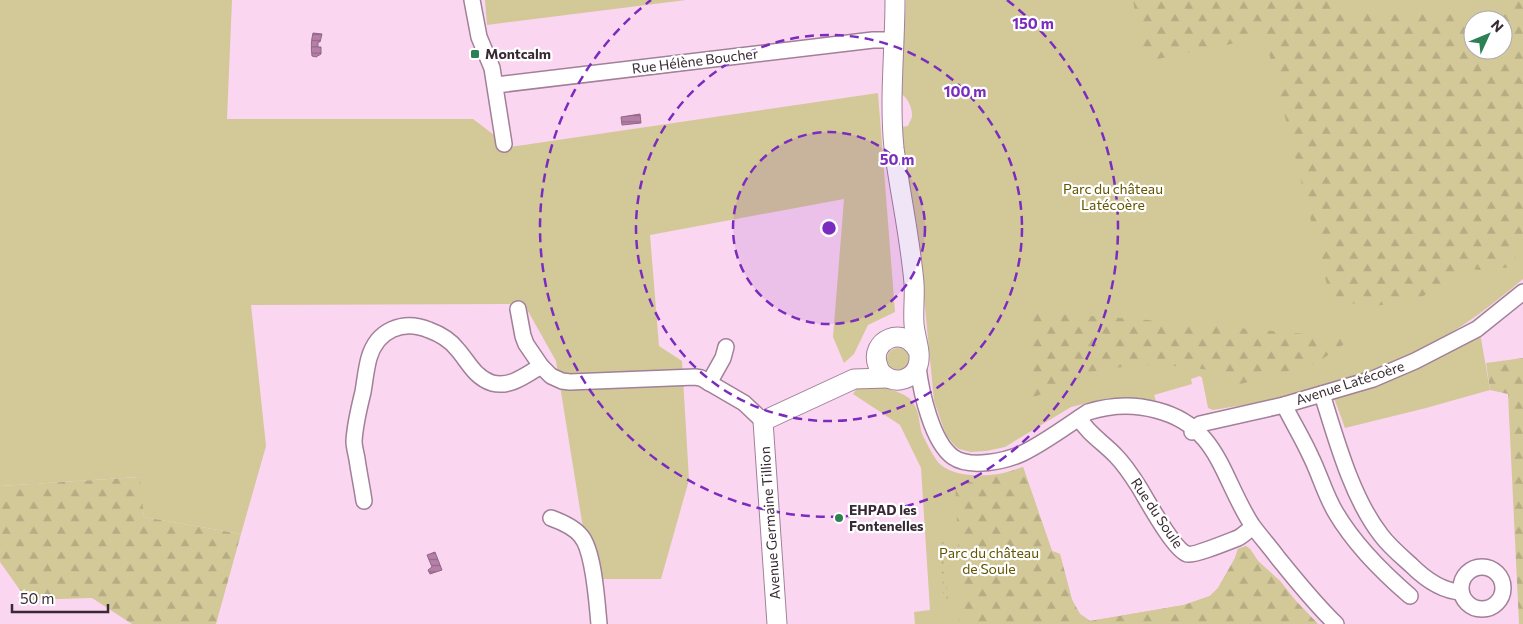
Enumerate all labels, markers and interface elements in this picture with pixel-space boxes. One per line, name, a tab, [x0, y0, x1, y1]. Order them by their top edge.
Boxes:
north arrow	[1463, 10, 1513, 60]
text: 150 m	[1012, 14, 1054, 32]
text: N	[1488, 16, 1507, 35]
street label: Rue Hélène Boucher	[631, 44, 760, 77]
place label: Montcalm	[485, 45, 551, 62]
marker: Montcalm	[469, 48, 481, 60]
text: 100 m	[944, 82, 986, 100]
text: 50 m	[880, 150, 914, 168]
park label: Parc du château Latécoère	[1063, 180, 1163, 213]
centre of rings	[820, 219, 838, 237]
street label: Avenue Latécoère	[1293, 357, 1406, 408]
street label: Avenue Germaine Tillion	[756, 446, 783, 600]
street label: Rue du Soule	[1128, 474, 1187, 551]
place label: EHPAD les Fontenelles	[849, 501, 924, 534]
marker: EHPAD les Fontenelles	[833, 512, 845, 524]
park label: Parc du château de Soule	[939, 544, 1039, 577]
scale bar	[12, 582, 109, 614]
text: 50 m	[20, 589, 54, 607]

